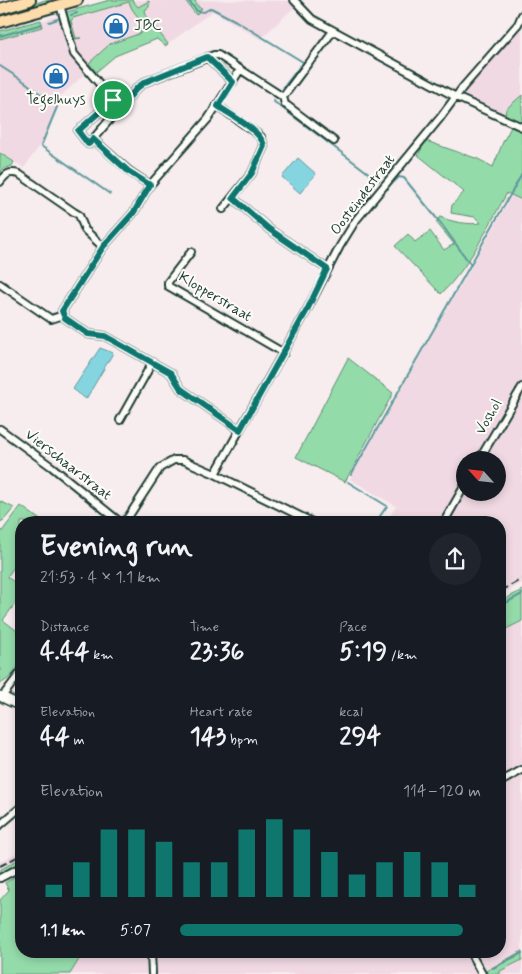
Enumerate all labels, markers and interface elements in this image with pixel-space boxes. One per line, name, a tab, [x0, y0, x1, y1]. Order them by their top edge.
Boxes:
shop icon: JBC	[103, 13, 129, 39]
place label: JBC	[134, 16, 162, 36]
shop icon: Tegelhuys	[43, 63, 69, 89]
pin	[92, 79, 134, 121]
icon: arrive	[99, 86, 127, 114]
place label: Tegelhuys	[26, 90, 86, 111]
street label: Oosteindestraat	[326, 150, 400, 239]
street label: Klopperstraat	[175, 267, 256, 327]
street label: Voshol	[471, 395, 507, 439]
street label: Vierschaarstraat	[21, 425, 116, 505]
north arrow	[456, 451, 506, 501]
map controls	[456, 451, 506, 501]
text: Evening run	[40, 529, 193, 566]
button: share	[429, 533, 481, 585]
text: 21:53 · 4 × 1.1 km	[40, 567, 161, 588]
text: Distance	[40, 618, 89, 636]
text: Time	[190, 618, 219, 636]
text: Pace	[339, 618, 367, 636]
text: 4.44	[40, 636, 89, 669]
text: 23:36	[190, 636, 244, 669]
text: 5:19	[339, 636, 387, 669]
text: km	[89, 646, 114, 664]
text: /km	[387, 646, 417, 664]
text: Elevation	[40, 703, 95, 721]
text: Heart rate	[190, 703, 253, 721]
text: kcal	[339, 703, 363, 721]
text: 44	[40, 721, 70, 754]
text: 143	[190, 721, 226, 754]
text: 294	[339, 721, 381, 754]
text: m	[70, 731, 85, 749]
text: bpm	[226, 731, 258, 749]
text: Elevation	[40, 781, 103, 802]
text: 114–120 m	[403, 781, 481, 802]
text: 1.1 km	[40, 920, 85, 941]
text: 5:07	[120, 920, 151, 941]

